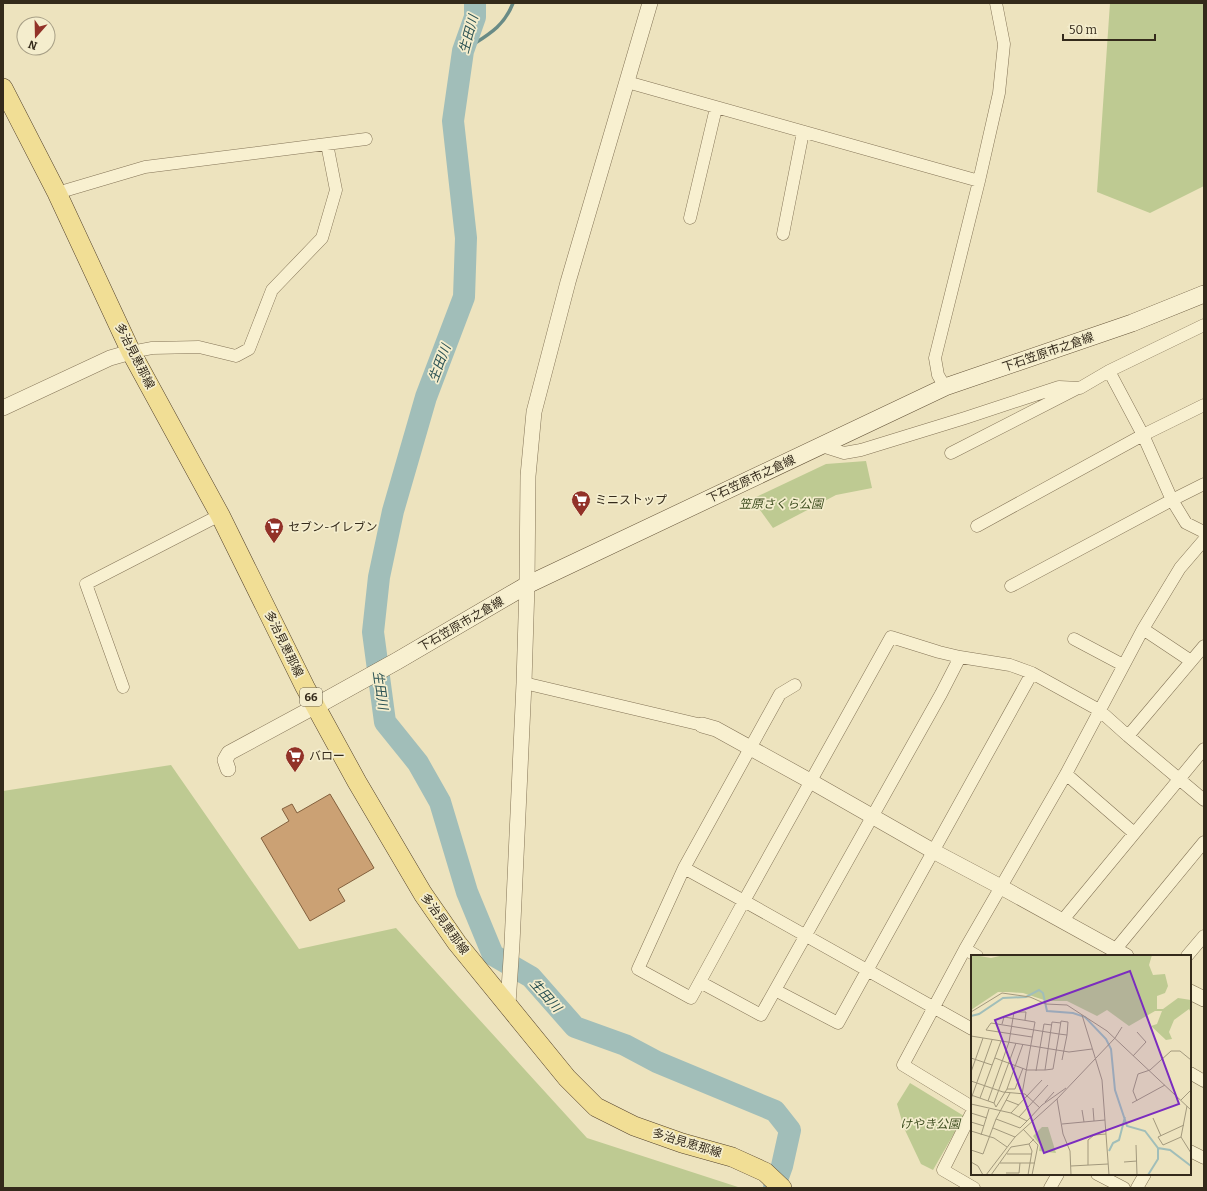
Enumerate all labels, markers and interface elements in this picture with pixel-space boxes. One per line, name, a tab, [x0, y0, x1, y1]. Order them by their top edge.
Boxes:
water label: 生田川	[456, 11, 481, 55]
north arrow	[16, 16, 56, 56]
scale bar	[1063, 16, 1155, 42]
text: 50 m	[1069, 23, 1098, 37]
text: N	[26, 37, 39, 52]
street label: 多治見恵那線	[112, 321, 158, 391]
street label: 下石笠原市之倉線	[1000, 330, 1096, 374]
water label: 生田川	[425, 340, 454, 384]
street label: 下石笠原市之倉線	[705, 452, 797, 506]
supermarket icon: ミニストップ	[570, 489, 592, 517]
place label: ミニストップ	[595, 493, 667, 507]
park label: 笠原さくら公園	[739, 497, 825, 511]
supermarket icon: セブン-イレブン	[263, 516, 285, 544]
place label: セブン-イレブン	[288, 520, 378, 534]
street label: 下石笠原市之倉線	[416, 594, 506, 654]
street label: 多治見恵那線	[262, 609, 306, 679]
water label: 生田川	[370, 670, 391, 712]
road number: 66	[300, 688, 322, 706]
supermarket icon: バロー	[284, 745, 306, 773]
place label: バロー	[309, 749, 345, 763]
street label: 多治見恵那線	[418, 891, 472, 957]
inset map	[971, 955, 1191, 1175]
water label: 生田川	[527, 976, 566, 1016]
park label: けやき公園	[900, 1117, 962, 1131]
street label: 多治見恵那線	[651, 1126, 723, 1160]

